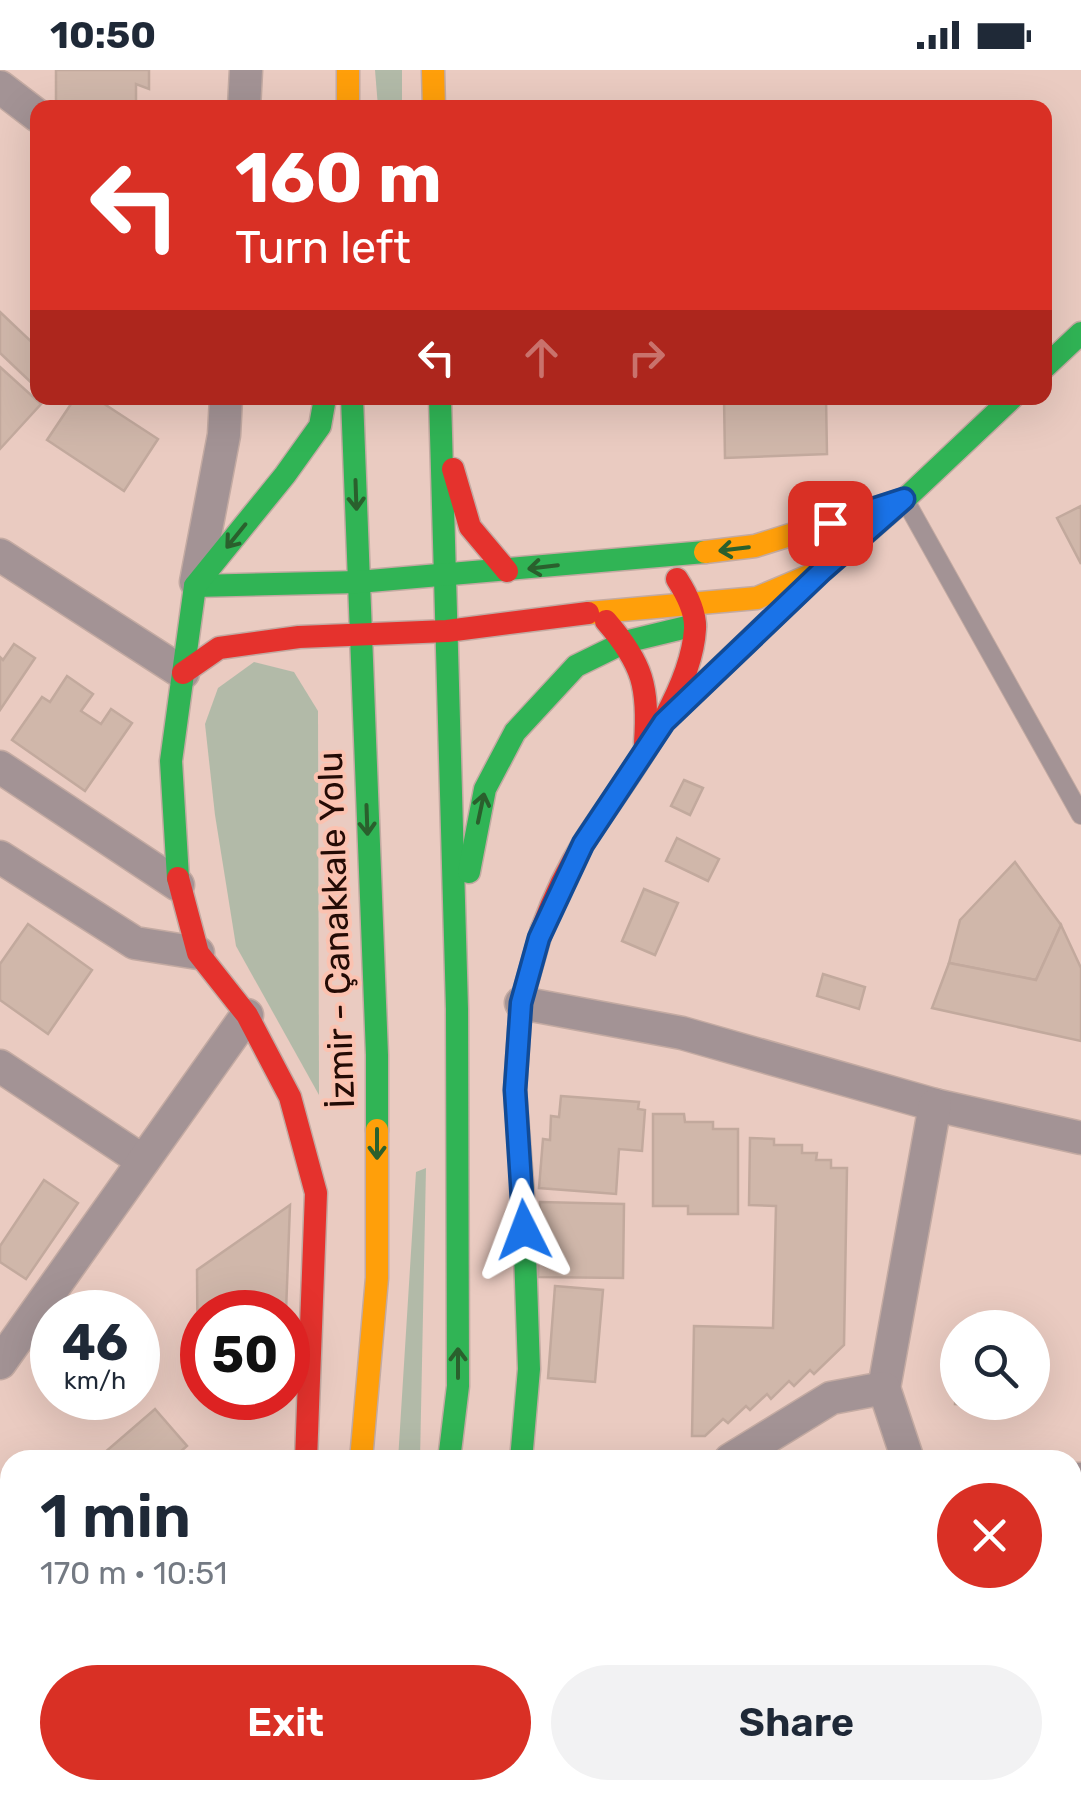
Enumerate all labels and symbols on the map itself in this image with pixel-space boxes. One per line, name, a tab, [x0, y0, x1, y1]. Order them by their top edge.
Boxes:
one-way arrow	[347, 478, 366, 510]
pin	[788, 481, 873, 566]
one-way arrow	[225, 522, 247, 548]
one-way arrow	[718, 540, 751, 559]
one-way arrow	[527, 558, 559, 577]
street label: İzmir - Çanakkale Yolu	[309, 751, 363, 1109]
one-way arrow	[472, 793, 491, 825]
one-way arrow	[358, 803, 377, 835]
one-way arrow	[368, 1128, 386, 1160]
position arrow	[472, 1178, 576, 1282]
speed limit sign: 50	[180, 1290, 310, 1420]
one-way arrow	[448, 1348, 468, 1380]

